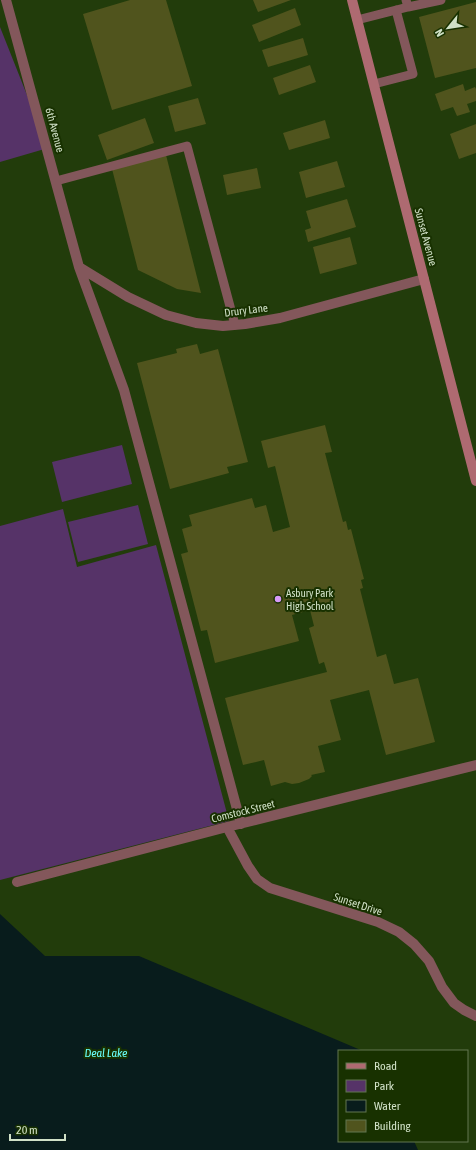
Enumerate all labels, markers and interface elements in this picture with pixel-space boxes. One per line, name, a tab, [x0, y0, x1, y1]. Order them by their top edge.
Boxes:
north arrow	[428, 8, 468, 48]
text: N	[433, 27, 446, 39]
street label: 6th Avenue	[43, 106, 67, 154]
street label: Sunset Avenue	[413, 207, 439, 267]
street label: Drury Lane	[224, 301, 268, 319]
place label: Asbury Park High School	[286, 587, 334, 612]
marker: Asbury Park High School	[273, 594, 283, 604]
street label: Comstock Street	[210, 797, 276, 825]
street label: Sunset Drive	[332, 891, 384, 917]
water label: Deal Lake	[84, 1046, 128, 1060]
legend	[338, 1050, 468, 1142]
text: Road	[374, 1059, 397, 1073]
text: Park	[374, 1079, 395, 1093]
text: Water	[374, 1099, 401, 1113]
scale bar	[10, 1116, 65, 1142]
text: Building	[374, 1119, 412, 1133]
text: 20 m	[16, 1123, 38, 1137]

